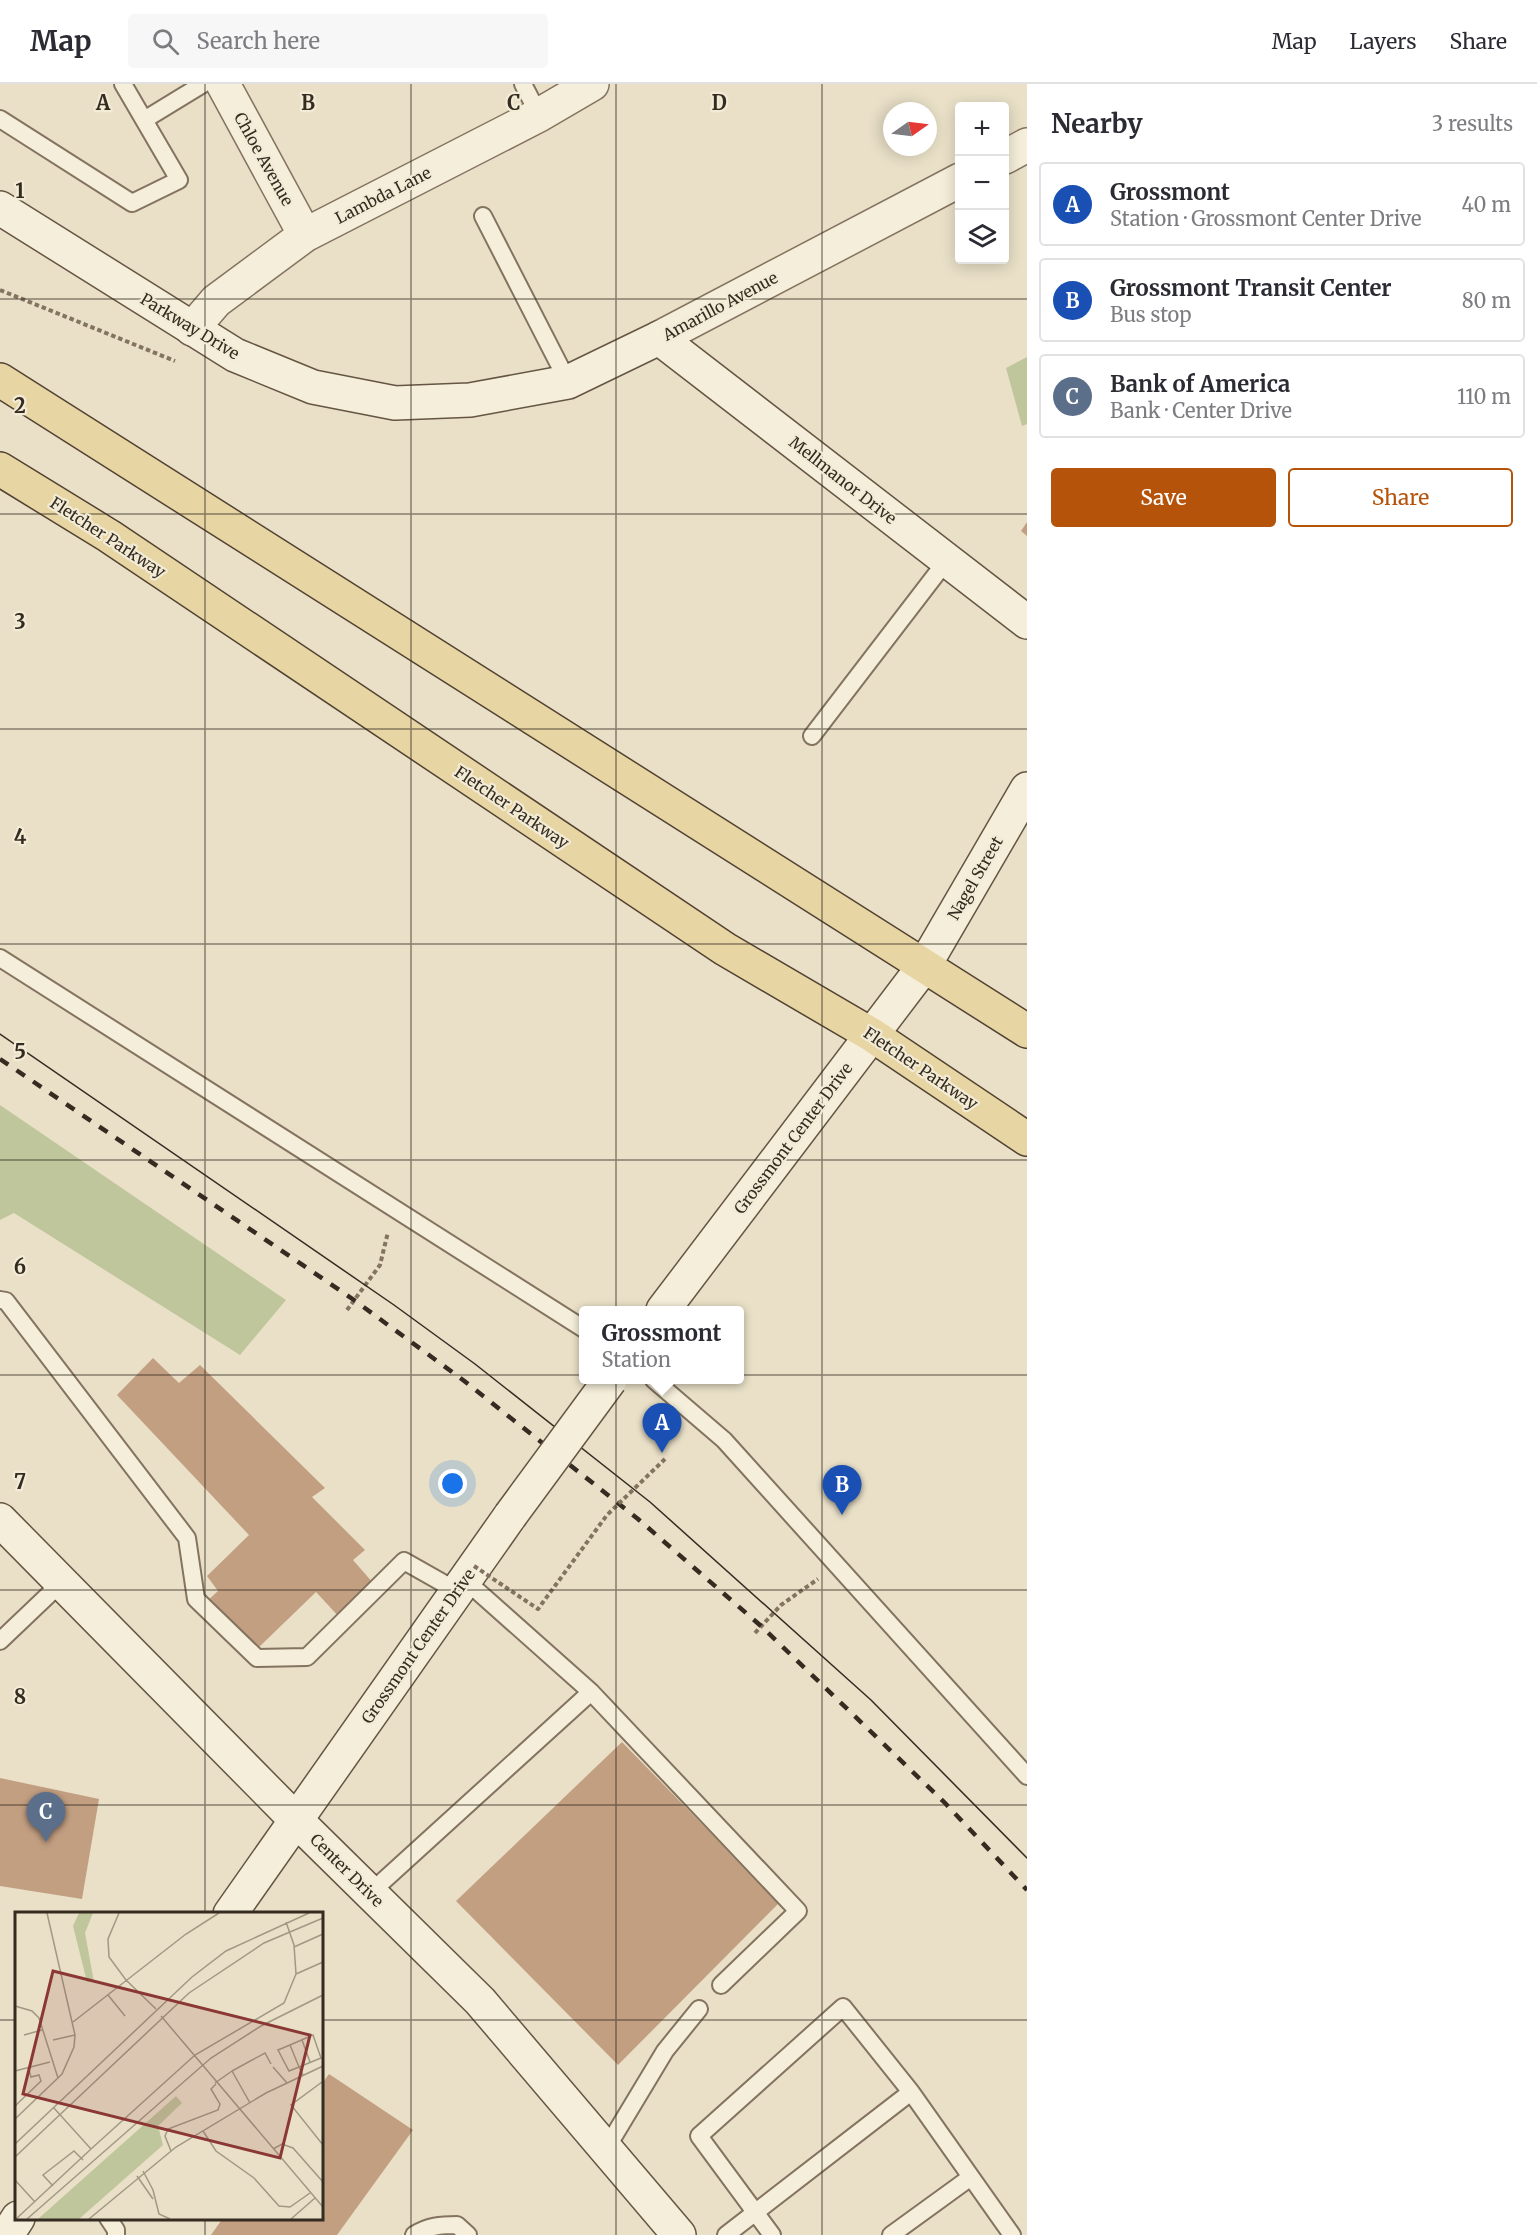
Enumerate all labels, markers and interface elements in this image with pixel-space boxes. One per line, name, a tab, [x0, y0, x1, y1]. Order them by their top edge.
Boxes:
search box	[128, 14, 548, 68]
text: Map	[30, 23, 92, 59]
icon: search	[149, 25, 182, 58]
text: Search here	[197, 27, 320, 55]
text: Map	[1272, 28, 1317, 55]
text: Layers	[1350, 28, 1417, 55]
text: Share	[1450, 28, 1507, 55]
text: A	[95, 90, 111, 115]
text: B	[301, 90, 315, 115]
text: C	[507, 90, 521, 115]
text: D	[711, 90, 727, 115]
north arrow	[883, 102, 937, 156]
map controls	[955, 102, 1009, 264]
button: +	[955, 102, 1009, 156]
text: Nearby	[1051, 107, 1143, 140]
street label: Chloe Avenue	[230, 109, 298, 209]
text: 3 results	[1432, 111, 1513, 136]
button: −	[955, 156, 1009, 210]
street label: Lambda Lane	[332, 162, 434, 228]
text: 1	[15, 178, 25, 203]
text: Grossmont	[1110, 178, 1230, 206]
text: A	[1065, 192, 1080, 217]
text: 40 m	[1461, 192, 1511, 217]
text: Station · Grossmont Center Drive	[1110, 206, 1422, 231]
button: layers	[955, 210, 1009, 264]
street label: Amarillo Avenue	[658, 267, 781, 345]
text: Grossmont Transit Center	[1110, 274, 1392, 302]
text: B	[1066, 288, 1079, 313]
text: 80 m	[1462, 288, 1511, 313]
street label: Parkway Drive	[137, 289, 243, 363]
text: Bus stop	[1110, 302, 1192, 327]
text: Bank of America	[1110, 370, 1290, 398]
text: C	[1066, 384, 1079, 409]
text: 110 m	[1457, 384, 1511, 409]
text: 2	[14, 393, 26, 418]
text: Bank · Center Drive	[1110, 398, 1292, 423]
street label: Mellmanor Drive	[785, 432, 901, 528]
button: Save	[1051, 468, 1276, 527]
button: Share	[1288, 468, 1513, 527]
street label: Fletcher Parkway	[47, 492, 170, 582]
text: 3	[14, 609, 26, 634]
street label: Fletcher Parkway	[451, 761, 573, 853]
text: 4	[14, 824, 27, 849]
street label: Nagel Street	[943, 832, 1007, 923]
street label: Fletcher Parkway	[860, 1022, 982, 1114]
text: 5	[14, 1039, 26, 1064]
street label: Grossmont Center Drive	[730, 1058, 856, 1218]
text: 6	[14, 1254, 26, 1279]
popup	[579, 1306, 744, 1384]
text: Grossmont	[602, 1319, 721, 1347]
text: Station	[602, 1347, 671, 1372]
pin: A	[642, 1404, 682, 1453]
pin: B	[822, 1466, 862, 1515]
text: 7	[14, 1469, 26, 1494]
your location	[438, 1469, 467, 1498]
street label: Grossmont Center Drive	[357, 1565, 479, 1727]
text: 8	[14, 1684, 26, 1709]
pin: C	[26, 1792, 66, 1842]
street label: Center Drive	[306, 1829, 388, 1911]
inset map	[15, 1912, 322, 2220]

